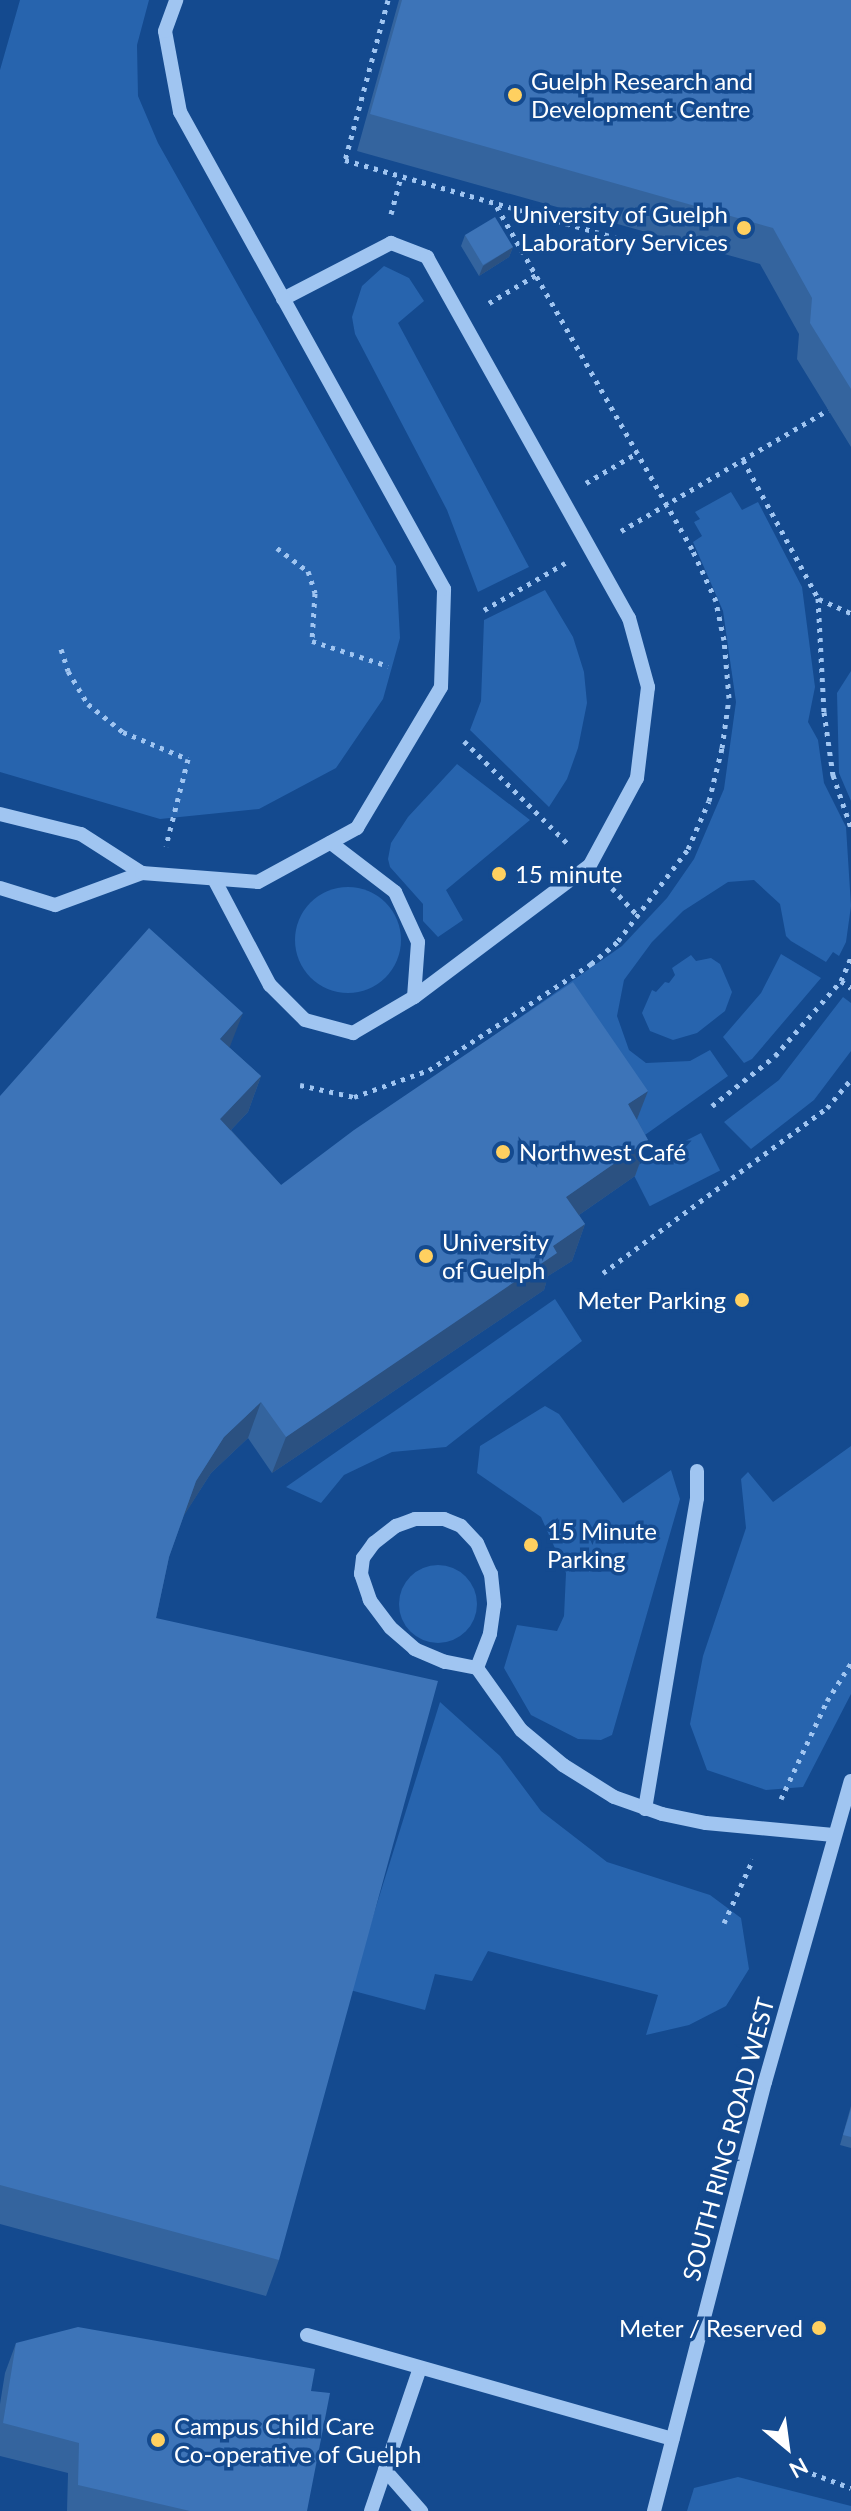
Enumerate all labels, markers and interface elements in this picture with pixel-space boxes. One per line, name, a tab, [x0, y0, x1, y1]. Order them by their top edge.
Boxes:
place label: Guelph Research and Development Centre	[531, 67, 753, 123]
marker: Guelph Research and Development Centre	[506, 86, 524, 104]
place label: University of Guelph Laboratory Services	[511, 200, 728, 256]
marker: University of Guelph Laboratory Services	[735, 219, 753, 237]
place label: 15 minute	[515, 860, 622, 888]
marker: 15 minute	[490, 865, 508, 883]
place label: Northwest Café	[519, 1138, 686, 1166]
marker: Northwest Café	[494, 1143, 512, 1161]
place label: University of Guelph	[442, 1228, 549, 1284]
marker: University of Guelph	[417, 1247, 435, 1265]
place label: Meter Parking	[577, 1286, 726, 1314]
marker: Meter Parking	[733, 1291, 751, 1309]
place label: 15 Minute Parking	[547, 1517, 657, 1573]
marker: 15 Minute Parking	[522, 1536, 540, 1554]
street label: SOUTH RING ROAD WEST	[676, 1994, 780, 2284]
place label: Meter / Reserved	[619, 2314, 803, 2342]
marker: Meter / Reserved	[810, 2319, 828, 2337]
north arrow	[747, 2407, 827, 2487]
place label: Campus Child Care Co-operative of Guelph	[174, 2412, 422, 2468]
marker: Campus Child Care Co-operative of Guelph	[149, 2431, 167, 2449]
text: N	[785, 2453, 813, 2484]

